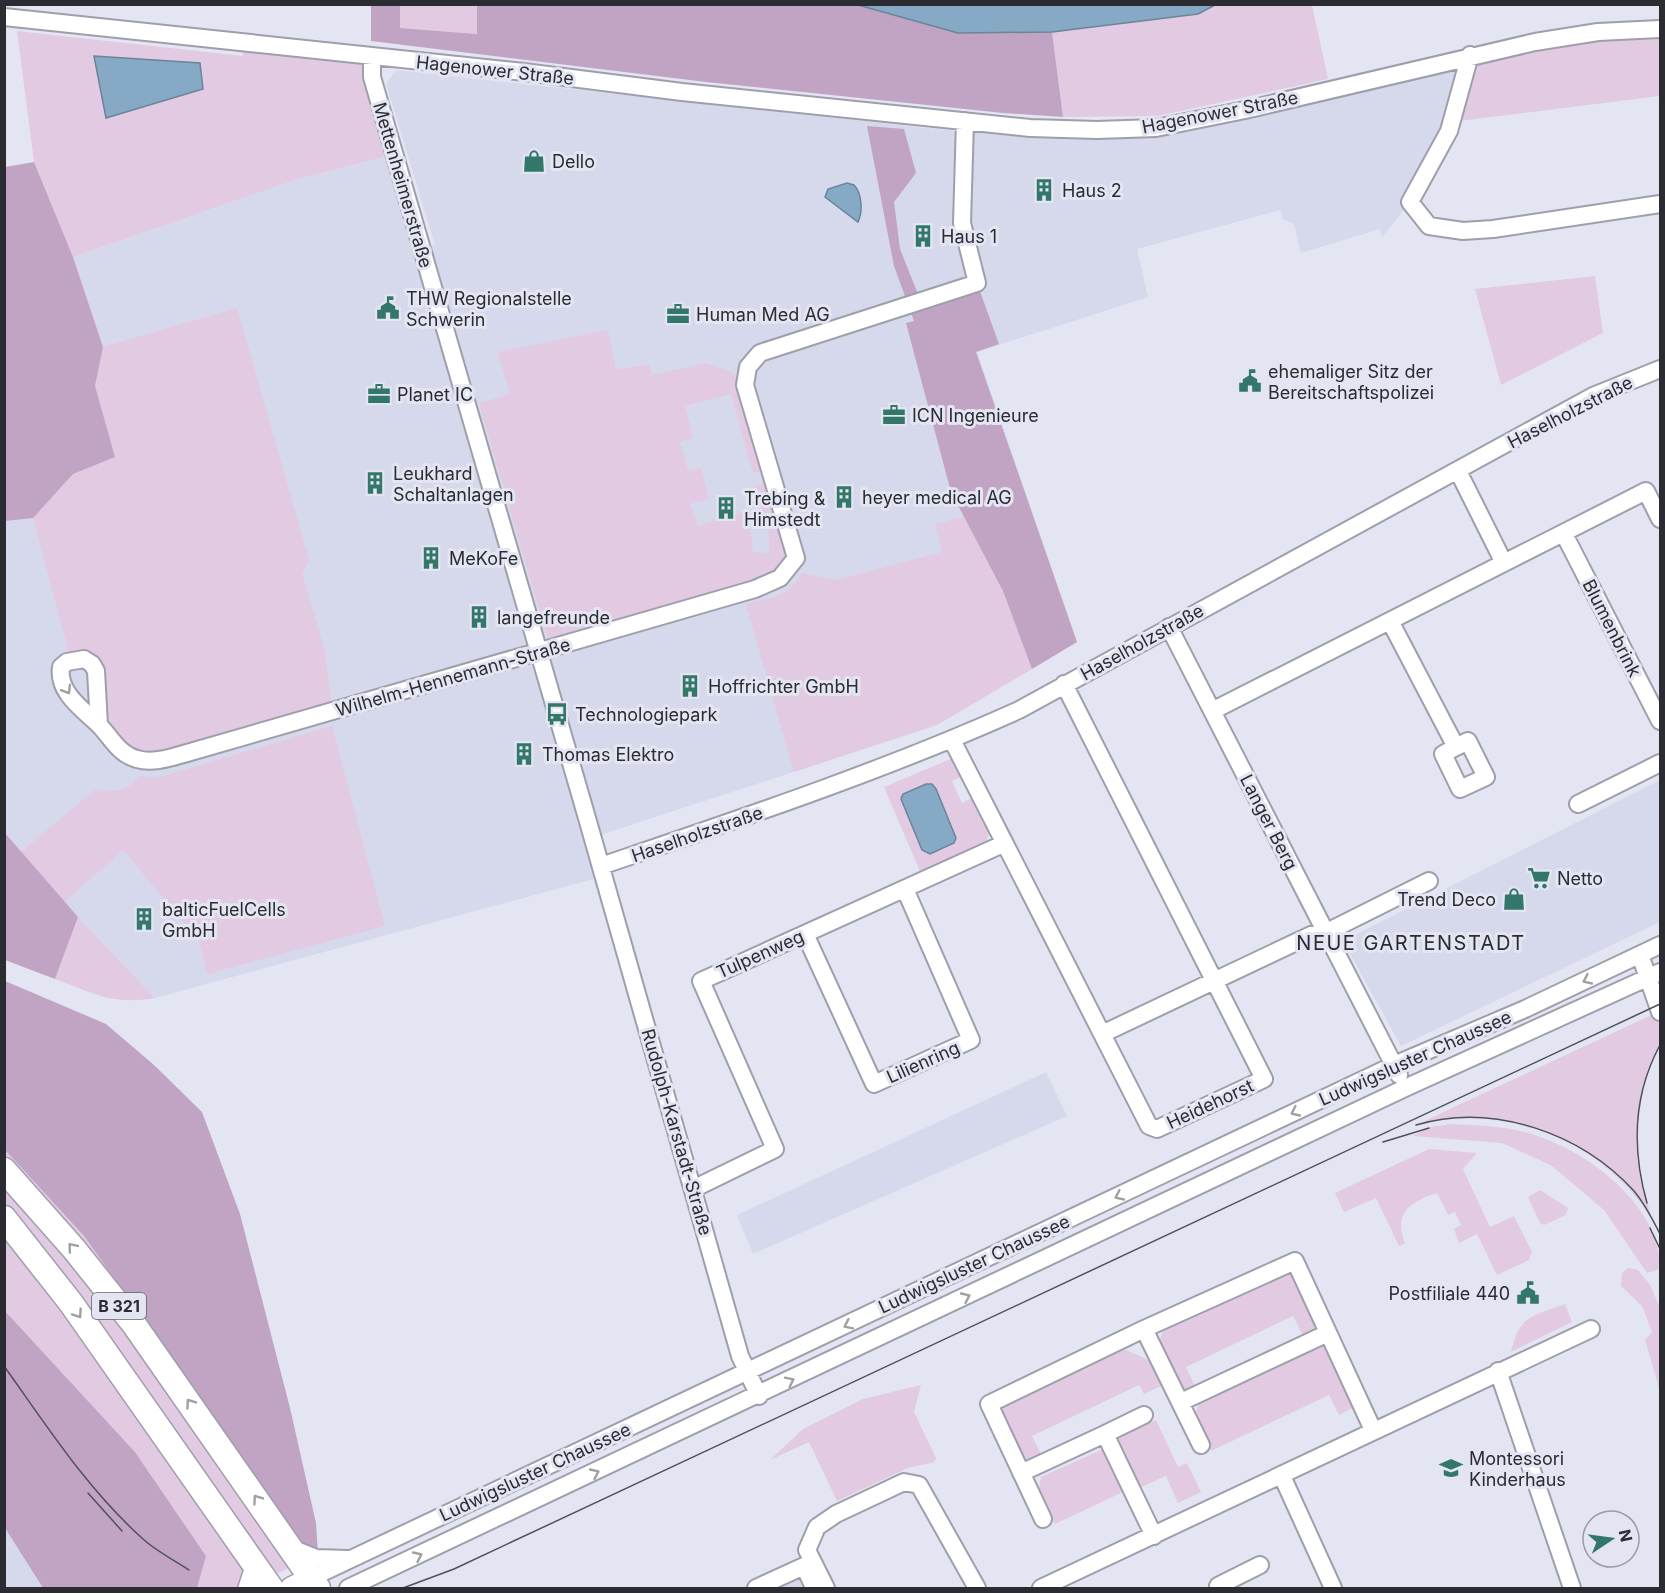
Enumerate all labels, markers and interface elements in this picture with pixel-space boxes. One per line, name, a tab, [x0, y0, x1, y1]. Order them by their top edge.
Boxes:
street label: Hagenower Straße	[415, 51, 575, 89]
street label: Hagenower Straße	[1140, 87, 1300, 137]
street label: Mettenheimerstraße	[369, 100, 437, 270]
shop icon: Dello	[521, 148, 547, 174]
place label: Dello	[552, 151, 595, 172]
building icon: Haus 2	[1031, 177, 1057, 203]
place label: Haus 2	[1062, 180, 1122, 201]
building icon: Haus 1	[910, 223, 936, 249]
place label: Haus 1	[941, 226, 997, 247]
place label: THW Regionalstelle Schwerin	[406, 288, 572, 330]
public building icon: THW Regionalstelle Schwerin	[375, 295, 401, 321]
office icon: Human Med AG	[665, 301, 691, 327]
place label: Human Med AG	[696, 304, 830, 325]
place label: ehemaliger Sitz der Bereitschaftspolizei	[1268, 361, 1434, 403]
public building icon: ehemaliger Sitz der Bereitschaftspolizei	[1237, 368, 1263, 394]
street label: Haselholzstraße	[1504, 371, 1636, 453]
office icon: Planet IC	[366, 381, 392, 407]
place label: Planet IC	[397, 384, 473, 405]
office icon: ICN Ingenieure	[881, 402, 907, 428]
place label: ICN Ingenieure	[912, 405, 1039, 426]
place label: Leukhard Schaltanlagen	[393, 463, 514, 505]
building icon: Leukhard Schaltanlagen	[362, 470, 388, 496]
building icon: heyer medical AG	[831, 484, 857, 510]
place label: heyer medical AG	[862, 487, 1012, 508]
place label: Trebing & Himstedt	[744, 488, 826, 530]
building icon: Trebing & Himstedt	[713, 495, 739, 521]
building icon: MeKoFe	[418, 545, 444, 571]
place label: MeKoFe	[449, 548, 518, 569]
street label: Blumenbrink	[1578, 576, 1646, 680]
street label: Haselholzstraße	[1077, 600, 1207, 684]
building icon: langefreunde	[466, 604, 492, 630]
place label: langefreunde	[497, 607, 610, 628]
street label: Wilhelm-Hennemann-Straße	[333, 633, 573, 721]
building icon: Hoffrichter GmbH	[677, 673, 703, 699]
place label: Hoffrichter GmbH	[708, 676, 859, 697]
one-way arrow	[60, 684, 72, 694]
bus stop icon: Technologiepark	[544, 701, 570, 727]
place label: Technologiepark	[575, 704, 717, 725]
building icon: Thomas Elektro	[511, 741, 537, 767]
place label: Thomas Elektro	[542, 744, 674, 765]
street label: Langer Berg	[1236, 771, 1302, 873]
street label: Haselholzstraße	[629, 802, 765, 866]
supermarket icon: Netto	[1526, 865, 1552, 891]
place label: Netto	[1557, 868, 1603, 889]
shop icon: Trend Deco	[1501, 886, 1527, 912]
place label: Trend Deco	[1397, 889, 1496, 910]
place label: balticFuelCells GmbH	[162, 899, 286, 941]
building icon: balticFuelCells GmbH	[131, 906, 157, 932]
street label: Tulpenweg	[713, 925, 807, 983]
district label: NEUE GARTENSTADT	[1296, 931, 1526, 955]
one-way arrow	[1582, 972, 1593, 984]
street label: Ludwigsluster Chaussee	[1315, 1006, 1515, 1110]
street label: Rudolph-Karstadt-Straße	[637, 1026, 717, 1238]
street label: Lilienring	[883, 1037, 963, 1087]
street label: Heidehorst	[1163, 1075, 1257, 1133]
one-way arrow	[1290, 1105, 1301, 1117]
one-way arrow	[1114, 1188, 1125, 1200]
street label: Ludwigsluster Chaussee	[875, 1210, 1073, 1318]
one-way arrow	[69, 1243, 80, 1254]
public building icon: Postfiliale 440	[1515, 1280, 1541, 1306]
place label: Postfiliale 440	[1388, 1283, 1510, 1304]
road number: B 321	[92, 1293, 146, 1319]
one-way arrow	[960, 1293, 971, 1305]
one-way arrow	[71, 1308, 82, 1319]
one-way arrow	[843, 1317, 854, 1329]
one-way arrow	[784, 1377, 795, 1389]
one-way arrow	[186, 1398, 197, 1409]
street label: Ludwigsluster Chaussee	[436, 1418, 634, 1526]
place label: Montessori Kinderhaus	[1469, 1448, 1566, 1490]
school or university icon: Montessori Kinderhaus	[1438, 1455, 1464, 1481]
one-way arrow	[588, 1468, 599, 1480]
one-way arrow	[252, 1495, 264, 1505]
north arrow	[1581, 1509, 1641, 1569]
text: N	[1614, 1527, 1637, 1544]
one-way arrow	[412, 1551, 423, 1563]

